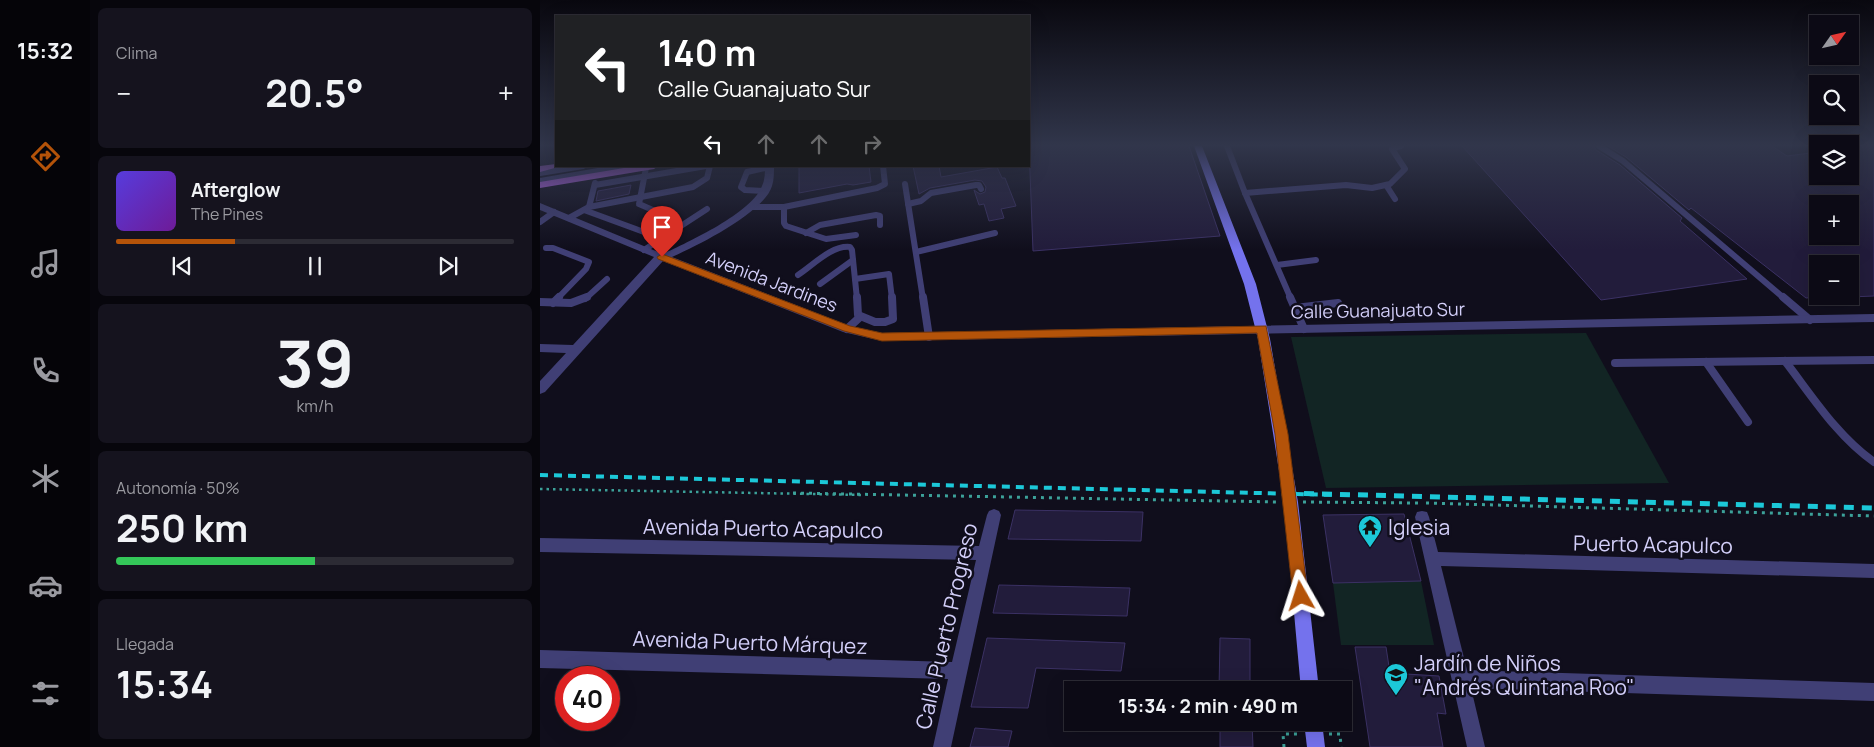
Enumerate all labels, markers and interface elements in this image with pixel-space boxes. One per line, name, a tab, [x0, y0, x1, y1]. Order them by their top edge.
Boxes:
north arrow	[1809, 15, 1859, 65]
map controls	[1809, 15, 1859, 305]
text: 140 m	[658, 29, 756, 77]
icon: left	[575, 35, 640, 100]
text: 15:32	[17, 36, 73, 66]
text: Clima	[116, 42, 157, 64]
text: 20.5°	[265, 66, 364, 118]
text: −	[116, 74, 131, 112]
text: +	[498, 74, 514, 112]
text: Calle Guanajuato Sur	[658, 74, 871, 104]
button: search	[1809, 75, 1859, 125]
icon: left	[699, 130, 727, 158]
icon: ahead	[752, 130, 780, 158]
icon: ahead	[805, 130, 833, 158]
icon: right	[858, 130, 886, 158]
button: layers	[1809, 135, 1859, 185]
icon: directions	[28, 139, 63, 174]
text: Afterglow	[191, 177, 280, 203]
button: +	[1809, 195, 1859, 245]
text: The Pines	[191, 203, 263, 225]
pin	[641, 206, 683, 257]
icon: arrive	[648, 213, 676, 241]
street label: Avenida Jardines	[703, 245, 841, 317]
icon: music	[28, 246, 63, 281]
icon: previous	[168, 252, 196, 280]
icon: pause	[301, 252, 329, 280]
icon: next	[434, 252, 462, 280]
button: −	[1809, 255, 1859, 305]
street label: Calle Guanajuato Sur	[1291, 296, 1466, 324]
text: 39	[276, 318, 354, 407]
icon: phone	[28, 353, 63, 388]
text: km/h	[296, 395, 334, 417]
icon: climate	[28, 461, 63, 496]
text: Autonomía · 50%	[116, 477, 240, 499]
text: 250 km	[116, 501, 248, 553]
street label: Avenida Puerto Acapulco	[643, 512, 883, 544]
place label: Iglesia	[1388, 513, 1450, 541]
temple icon: Iglesia	[1357, 514, 1383, 548]
street label: Calle Puerto Progreso	[909, 520, 983, 732]
street label: Puerto Acapulco	[1573, 529, 1733, 559]
icon: car	[28, 568, 63, 603]
position arrow	[1274, 569, 1326, 621]
street label: Avenida Puerto Márquez	[632, 624, 868, 660]
text: Llegada	[116, 633, 174, 655]
place label: Jardín de Niños "Andrés Quintana Roo"	[1414, 649, 1635, 701]
text: 15:34	[116, 657, 213, 709]
school or university icon: Jardín de Niños "Andrés Quintana Roo"	[1383, 662, 1409, 696]
speed limit sign: 40	[555, 666, 620, 731]
icon: filters	[28, 676, 63, 711]
text: 15:34 · 2 min · 490 m	[1118, 693, 1298, 719]

